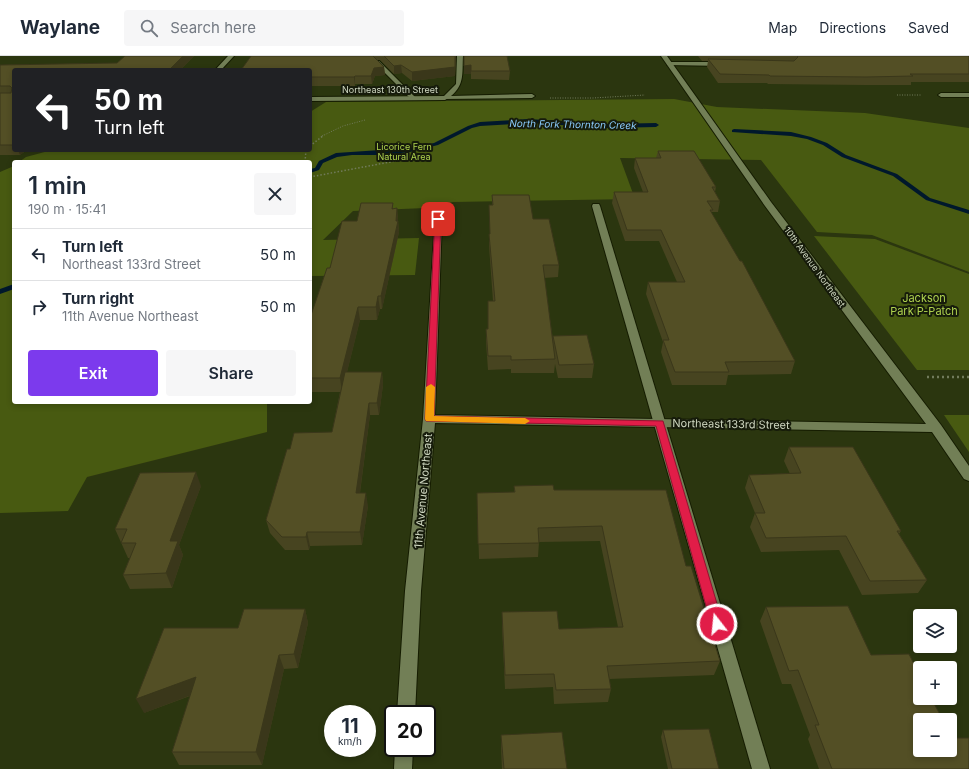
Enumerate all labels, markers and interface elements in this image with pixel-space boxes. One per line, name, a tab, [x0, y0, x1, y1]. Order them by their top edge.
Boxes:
search box	[124, 10, 404, 46]
text: Waylane	[20, 16, 100, 39]
icon: search	[138, 17, 160, 39]
text: Search here	[170, 18, 256, 37]
text: Map	[768, 19, 797, 36]
text: Directions	[819, 19, 886, 36]
text: Saved	[908, 19, 949, 36]
text: 50 m	[94, 83, 163, 117]
icon: left	[28, 84, 80, 136]
street label: Northeast 130th Street	[342, 84, 438, 95]
text: Turn left	[94, 117, 164, 138]
water label: North Fork Thornton Creek	[509, 117, 637, 131]
park label: Licorice Fern Natural Area	[376, 141, 432, 162]
text: 1 min	[28, 171, 87, 200]
button: close	[254, 173, 296, 215]
text: 190 m · 15:41	[28, 201, 106, 217]
pin	[421, 202, 455, 236]
icon: arrive	[427, 208, 449, 230]
street label: 10th Avenue Northeast	[782, 225, 848, 309]
text: Turn left	[62, 237, 123, 256]
icon: left	[28, 244, 50, 266]
text: 50 m	[260, 245, 296, 264]
text: Northeast 133rd Street	[62, 256, 201, 272]
text: Turn right	[62, 289, 134, 308]
park label: Jackson Park P-Patch	[890, 291, 958, 318]
icon: right	[28, 296, 50, 318]
text: 50 m	[260, 297, 296, 316]
text: 11th Avenue Northeast	[62, 308, 198, 324]
button: Exit	[28, 350, 158, 396]
button: Share	[166, 350, 296, 396]
street label: Northeast 133rd Street	[672, 416, 790, 432]
street label: 11th Avenue Northeast	[411, 432, 435, 549]
position arrow	[696, 603, 738, 645]
map controls	[913, 609, 957, 757]
button: layers	[913, 609, 957, 653]
button: +	[913, 661, 957, 705]
speed limit sign: 20	[384, 705, 436, 757]
button: −	[913, 713, 957, 757]
text: 11	[341, 714, 359, 738]
text: km/h	[338, 735, 362, 747]

